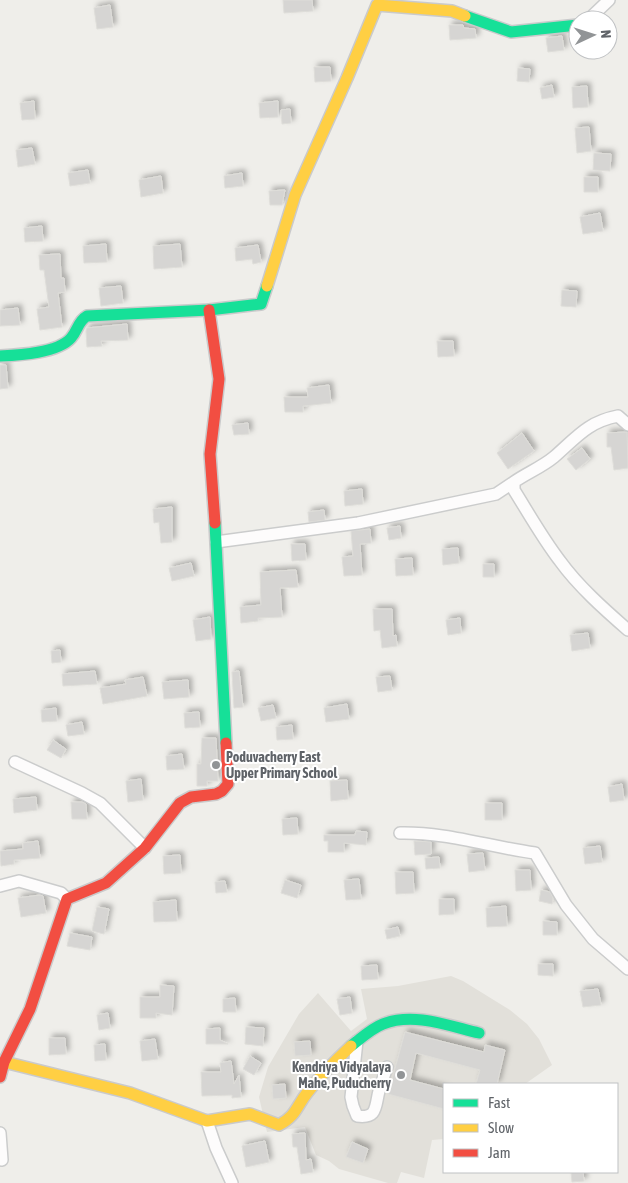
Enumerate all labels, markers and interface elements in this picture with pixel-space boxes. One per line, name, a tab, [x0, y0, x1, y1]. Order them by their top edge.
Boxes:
north arrow	[568, 10, 618, 60]
text: N	[598, 29, 614, 39]
place label: Poduvacherry East Upper Primary School	[226, 749, 338, 781]
marker: Poduvacherry East Upper Primary School	[210, 759, 222, 771]
place label: Kendriya Vidyalaya Mahe, Puducherry	[292, 1059, 391, 1091]
marker: Kendriya Vidyalaya Mahe, Puducherry	[395, 1069, 407, 1081]
legend	[443, 1083, 618, 1173]
text: Fast	[488, 1094, 510, 1111]
text: Slow	[488, 1119, 514, 1136]
text: Jam	[488, 1144, 511, 1161]

